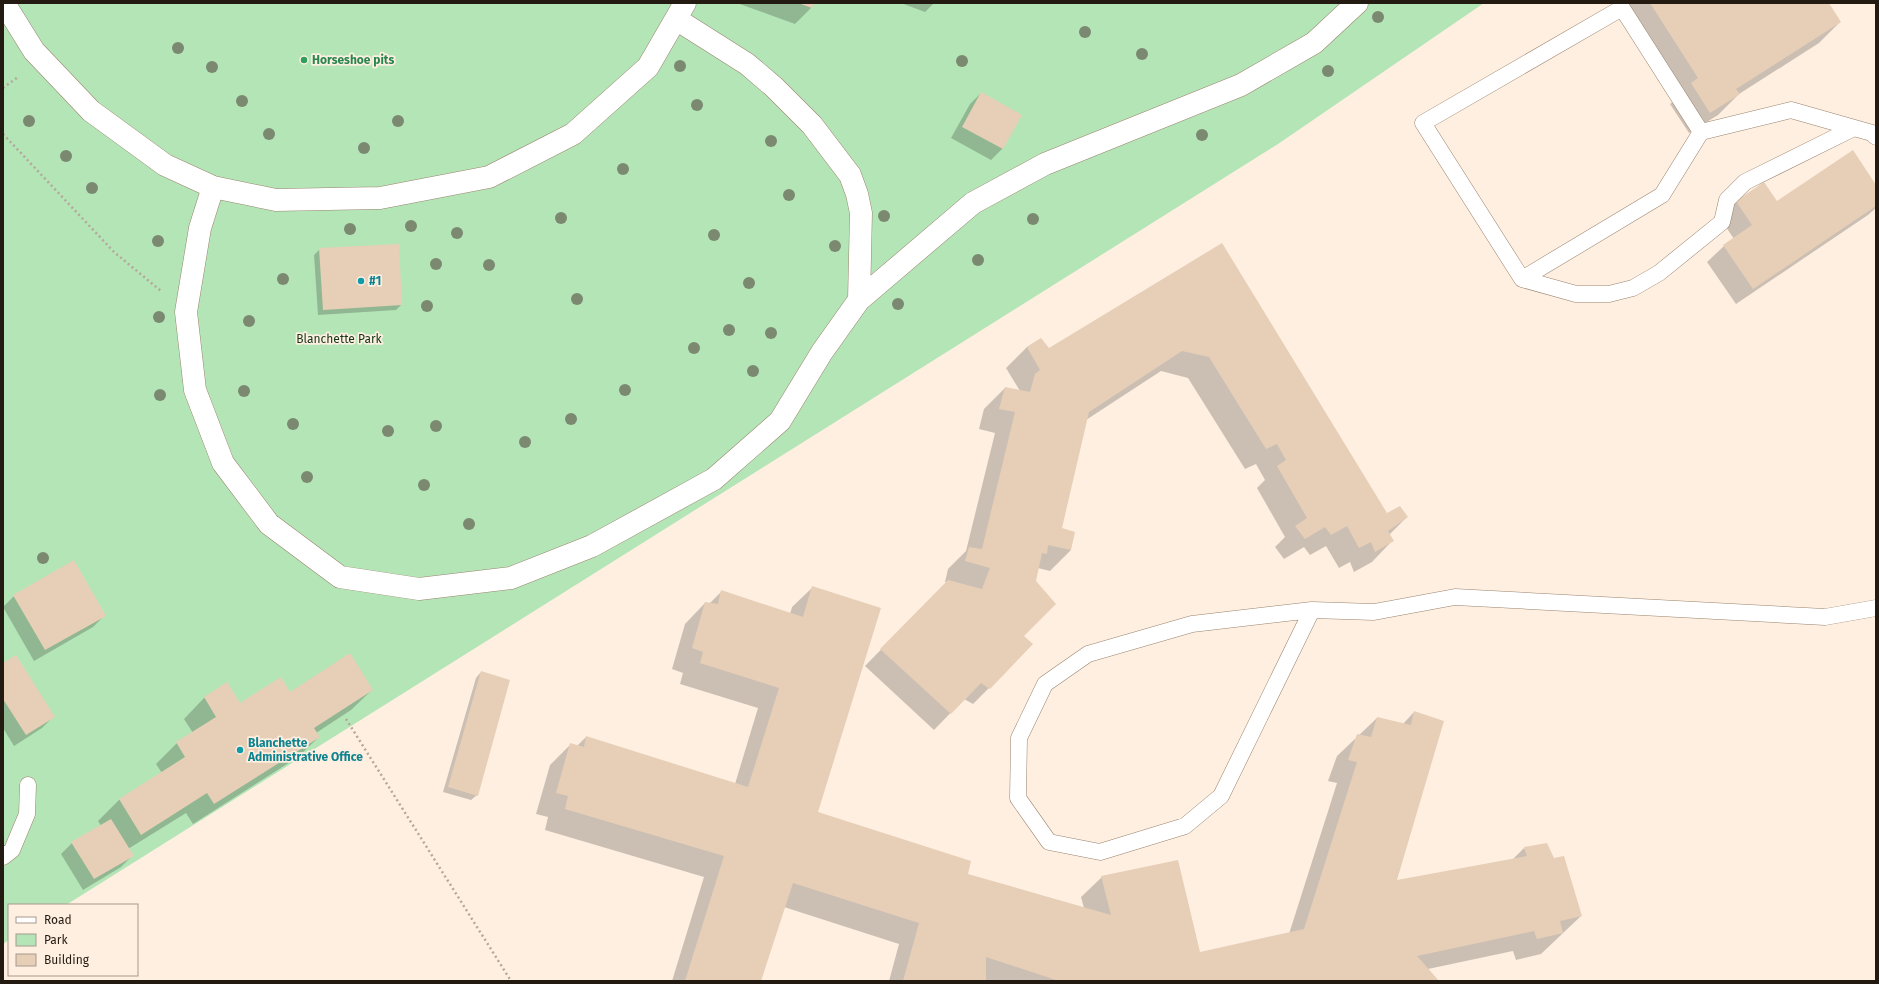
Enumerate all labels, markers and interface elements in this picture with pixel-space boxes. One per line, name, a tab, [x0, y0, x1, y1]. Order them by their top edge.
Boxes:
place label: Horseshoe pits	[312, 53, 394, 67]
marker: Horseshoe pits	[299, 55, 309, 65]
place label: #1	[369, 274, 381, 288]
marker: #1	[356, 276, 366, 286]
park label: Blanchette Park	[296, 332, 383, 346]
place label: Blanchette Administrative Office	[247, 736, 363, 764]
marker: Blanchette Administrative Office	[235, 745, 245, 755]
legend	[8, 904, 138, 976]
text: Road	[44, 913, 72, 927]
text: Park	[44, 933, 68, 947]
text: Building	[44, 953, 90, 967]

